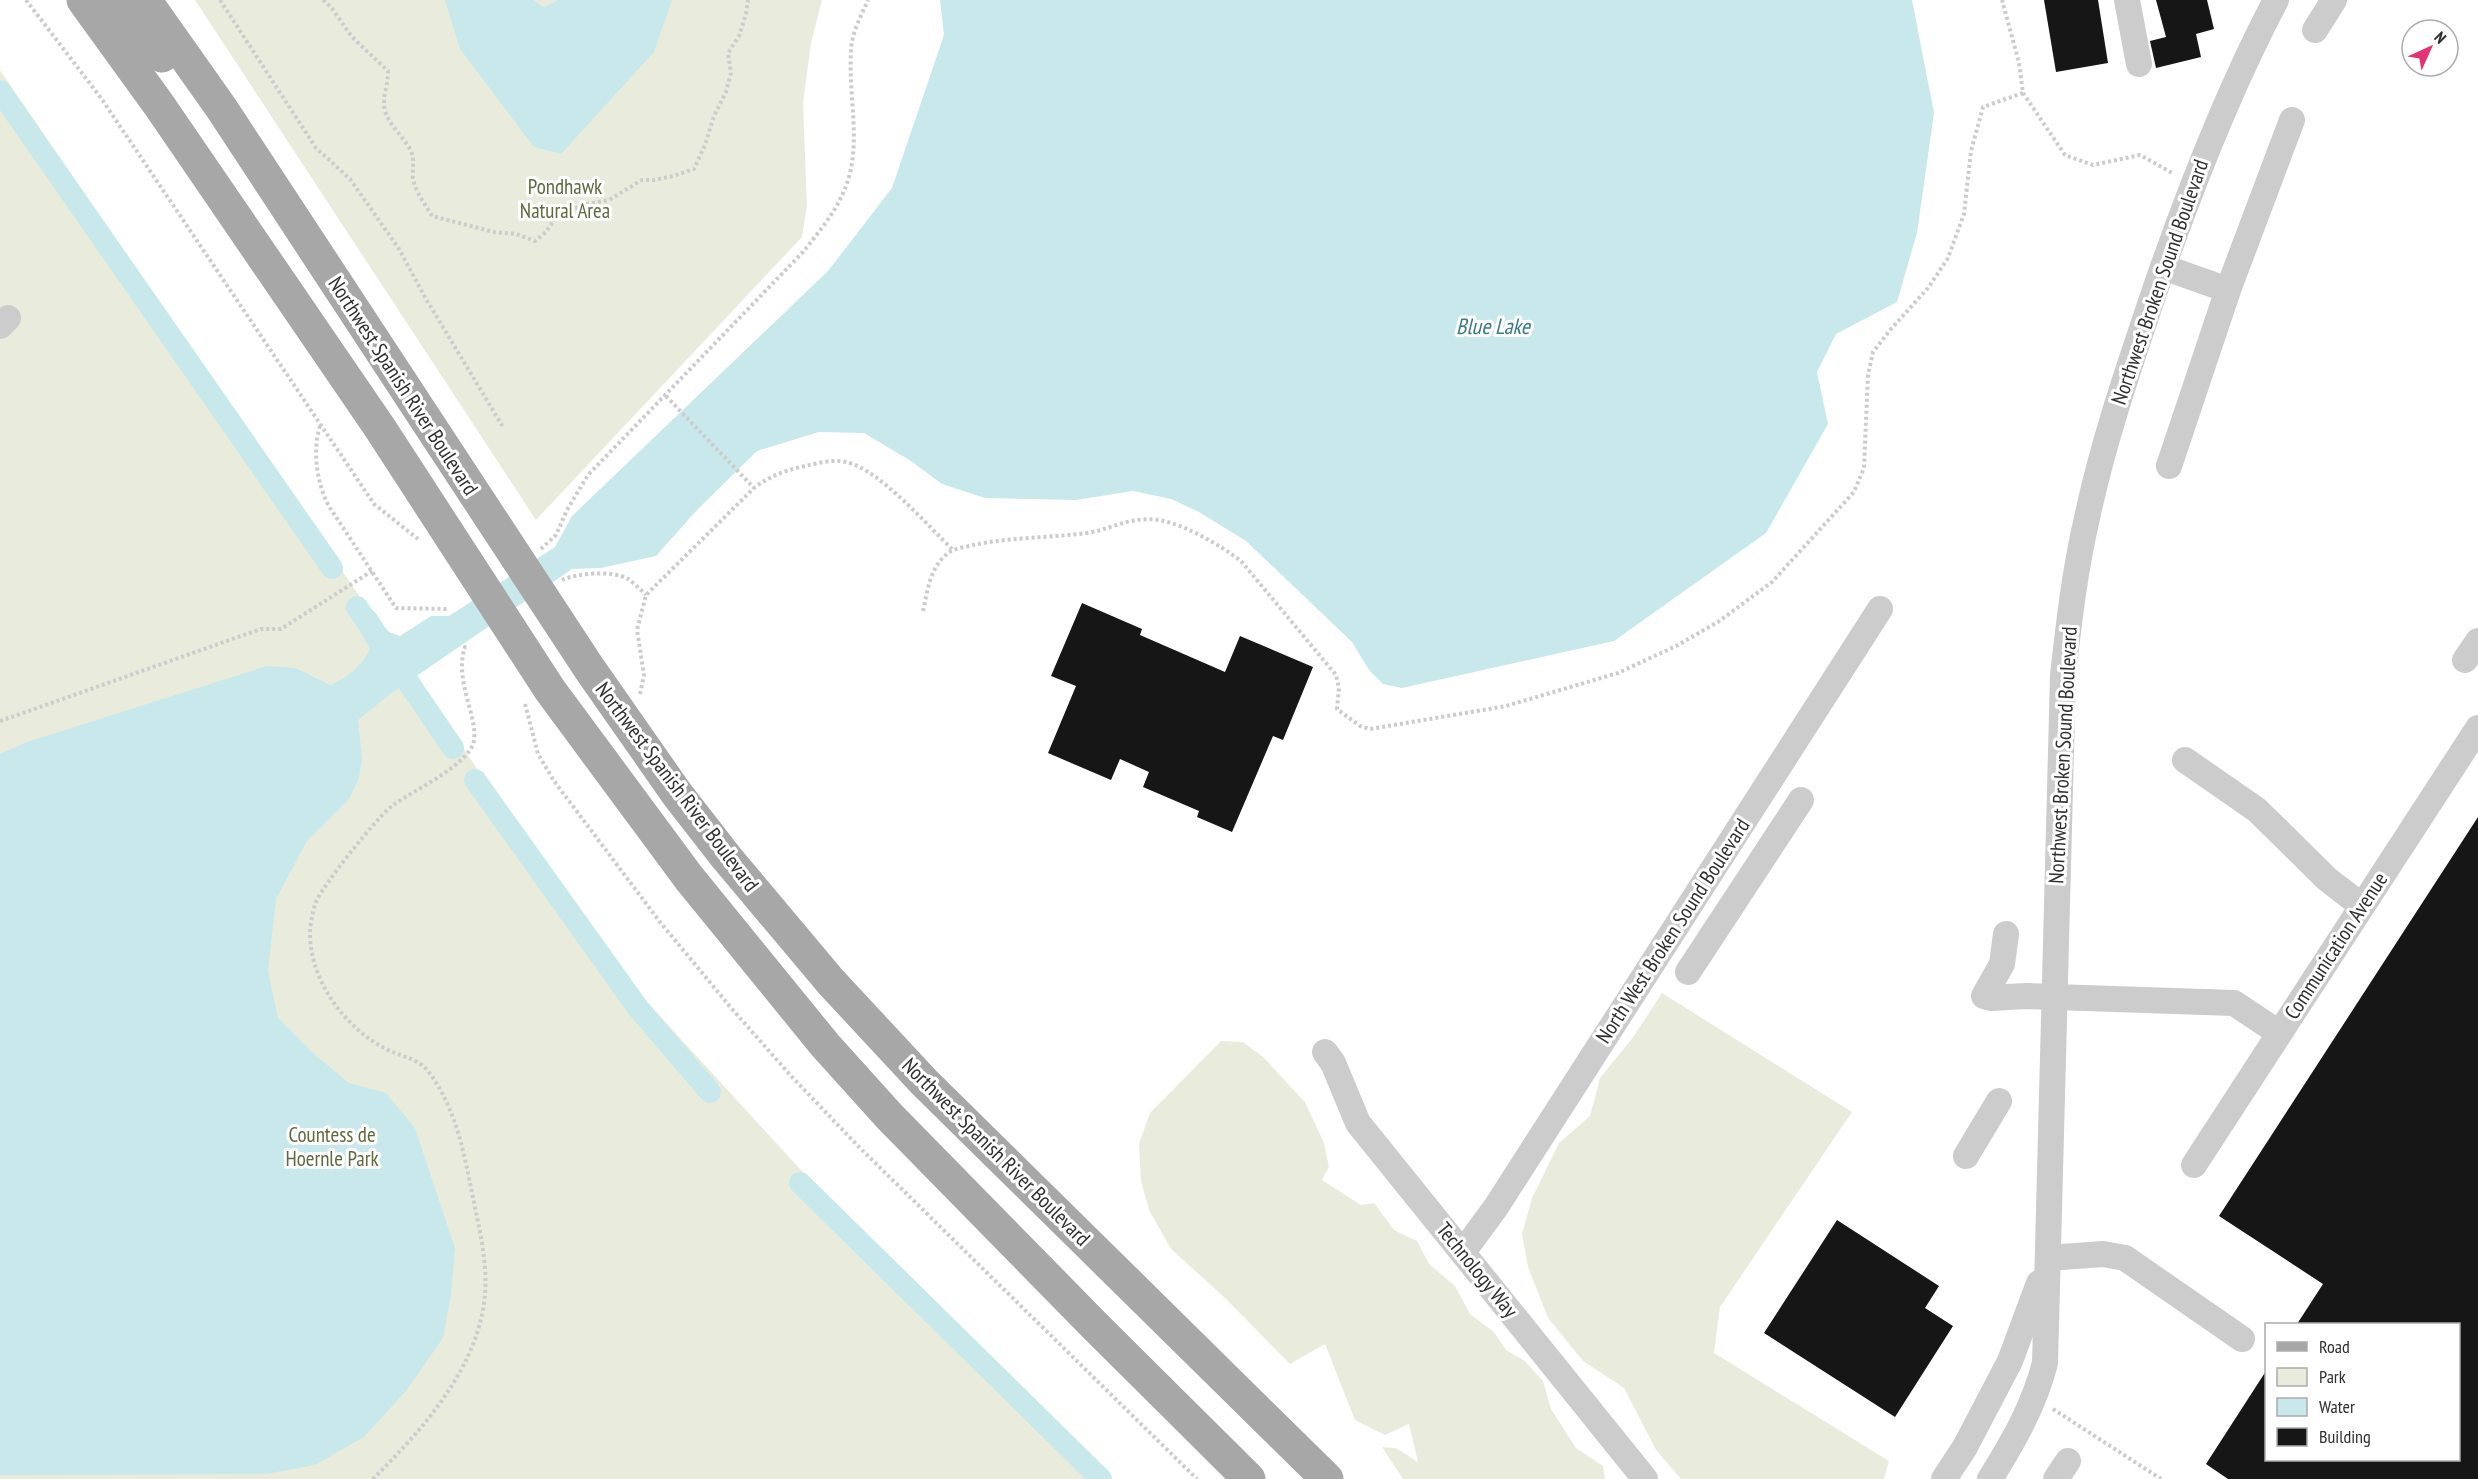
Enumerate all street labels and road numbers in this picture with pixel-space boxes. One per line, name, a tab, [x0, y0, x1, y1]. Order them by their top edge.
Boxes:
street label: Northwest Broken Sound Boulevard	[2105, 156, 2214, 408]
street label: Northwest Spanish River Boulevard	[323, 271, 484, 500]
street label: Northwest Broken Sound Boulevard	[2042, 626, 2083, 884]
street label: Northwest Spanish River Boulevard	[590, 677, 765, 897]
street label: North West Broken Sound Boulevard	[1590, 813, 1755, 1048]
street label: Communication Avenue	[2278, 867, 2393, 1024]
street label: Northwest Spanish River Boulevard	[897, 1052, 1096, 1251]
street label: Technology Way	[1431, 1217, 1524, 1323]

